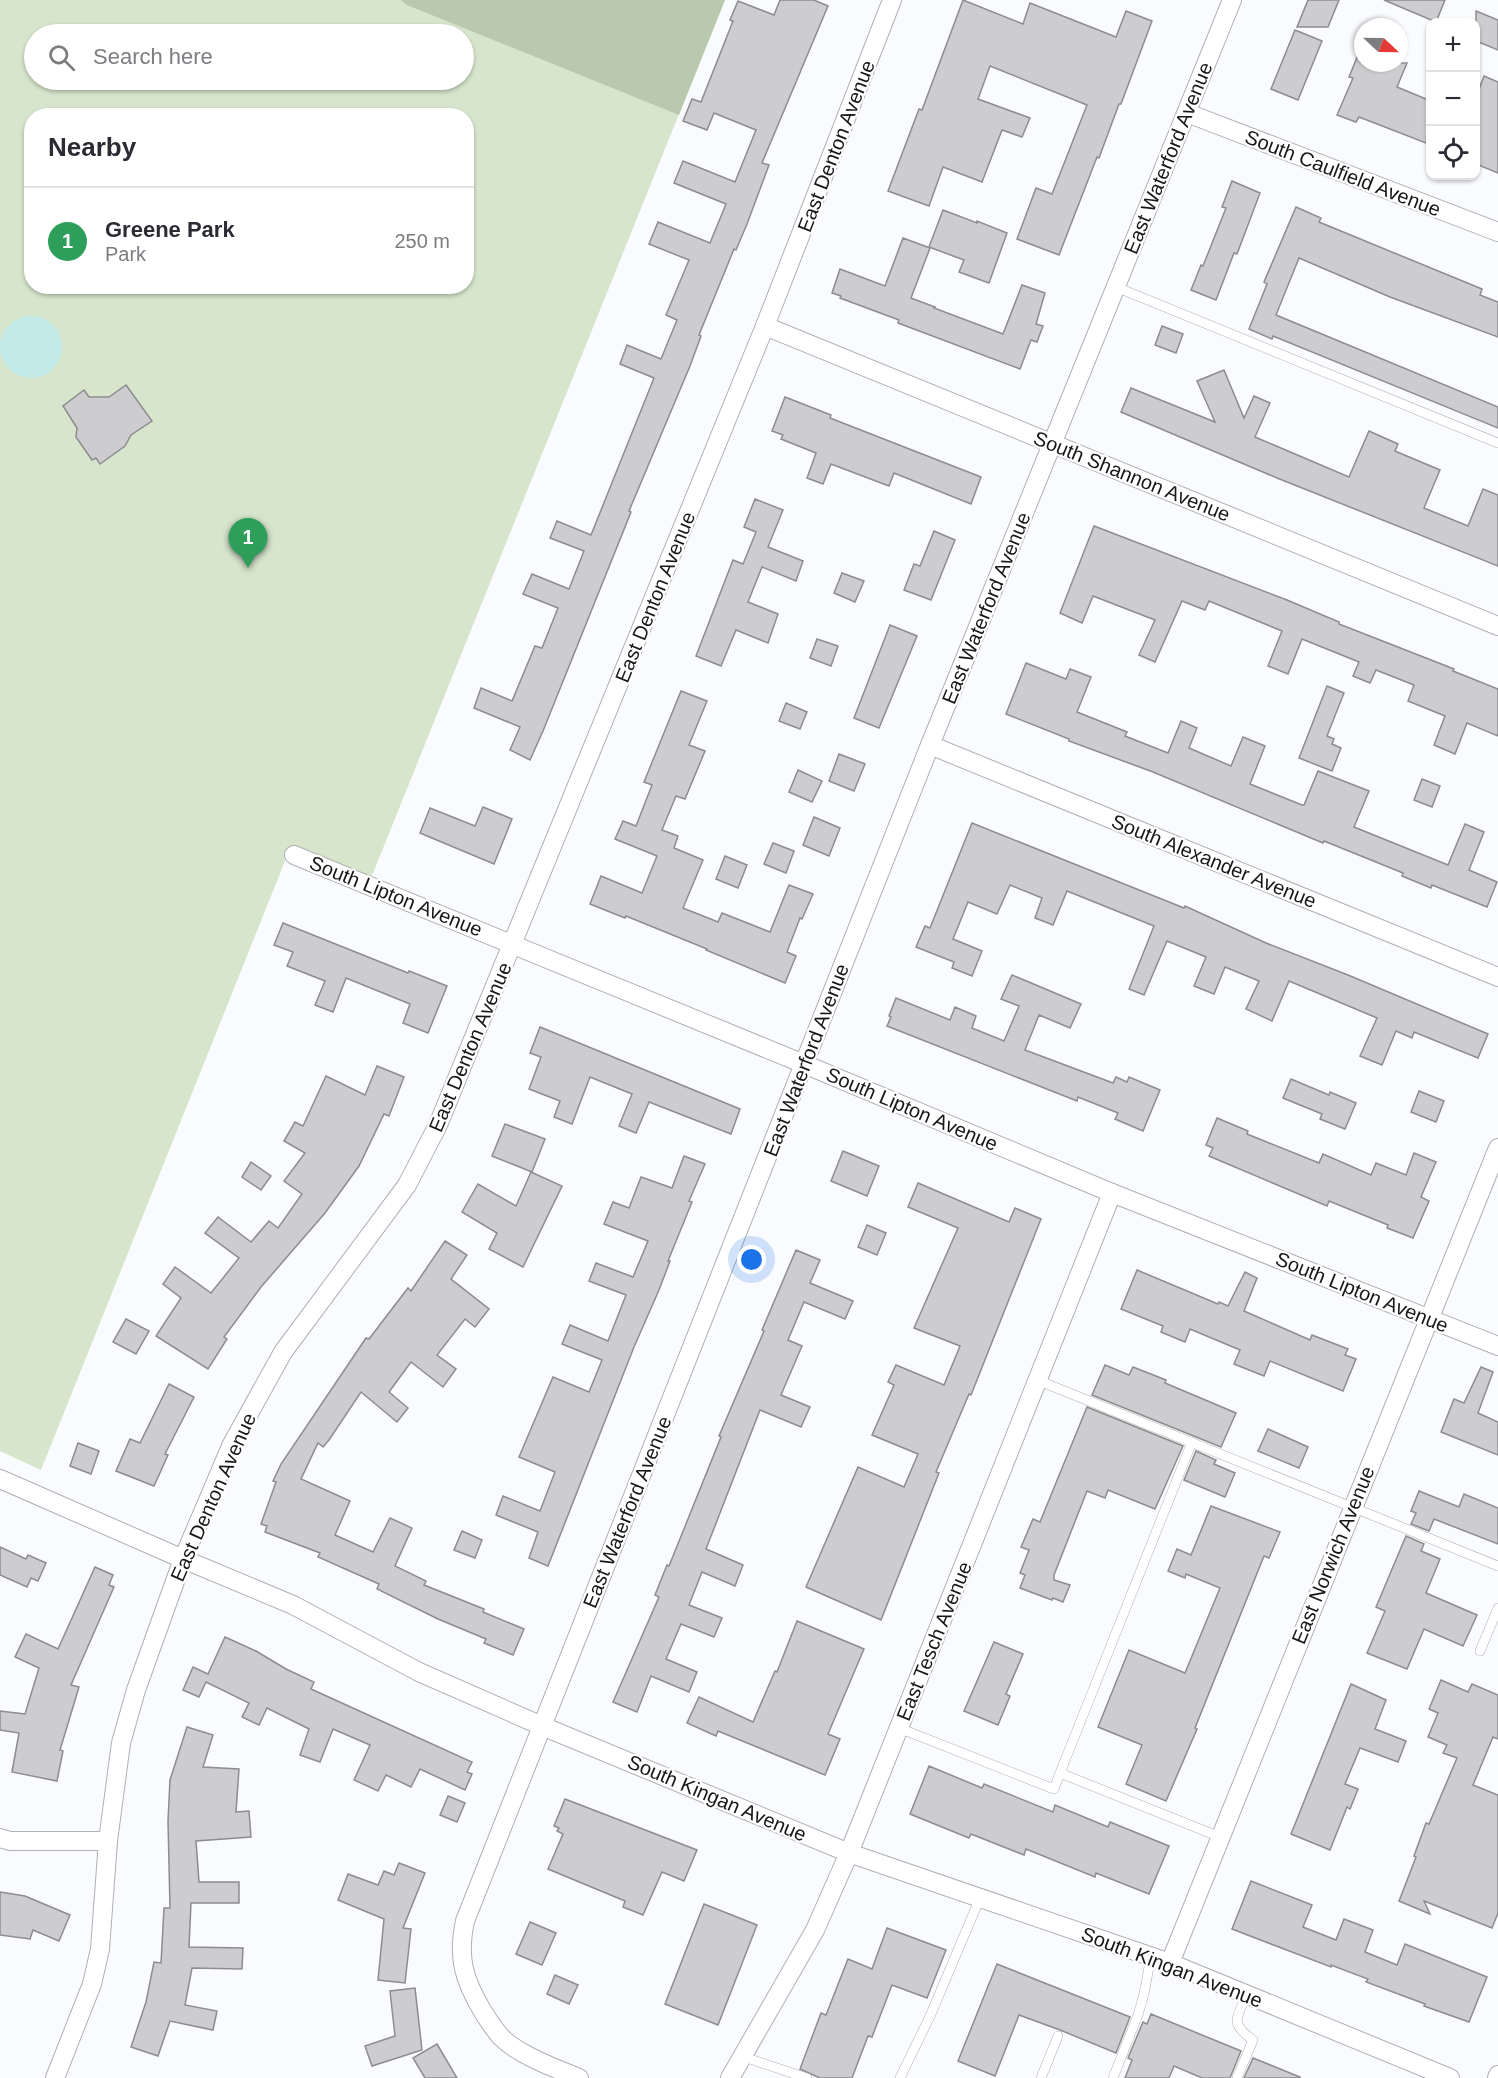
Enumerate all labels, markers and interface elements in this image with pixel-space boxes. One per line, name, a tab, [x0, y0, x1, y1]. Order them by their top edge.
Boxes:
north arrow	[1354, 18, 1408, 72]
map controls	[1426, 18, 1480, 180]
button: +	[1426, 18, 1480, 72]
search box	[24, 24, 474, 90]
icon: search	[45, 41, 78, 74]
text: Search here	[93, 44, 213, 69]
street label: East Denton Avenue	[793, 57, 879, 235]
street label: East Waterford Avenue	[1119, 59, 1217, 257]
button: −	[1426, 72, 1480, 126]
street label: South Caulfield Avenue	[1242, 126, 1444, 220]
button: locate	[1426, 126, 1480, 180]
text: Nearby	[48, 132, 136, 162]
text: Greene Park	[105, 217, 235, 242]
text: 1	[62, 230, 73, 252]
text: 250 m	[394, 230, 450, 252]
text: Park	[105, 243, 146, 265]
street label: South Shannon Avenue	[1031, 426, 1233, 526]
street label: East Denton Avenue	[611, 509, 699, 685]
street label: East Waterford Avenue	[937, 509, 1035, 707]
pin: 1	[228, 518, 268, 568]
street label: South Alexander Avenue	[1108, 810, 1320, 912]
street label: South Lipton Avenue	[306, 851, 486, 941]
street label: East Denton Avenue	[424, 959, 516, 1135]
street label: East Waterford Avenue	[759, 961, 853, 1159]
street label: South Lipton Avenue	[823, 1063, 1001, 1155]
your location	[737, 1245, 766, 1274]
street label: South Lipton Avenue	[1272, 1247, 1452, 1337]
street label: East Denton Avenue	[166, 1409, 260, 1585]
street label: East Waterford Avenue	[578, 1413, 676, 1611]
street label: East Norwich Avenue	[1287, 1463, 1379, 1647]
street label: East Tesch Avenue	[892, 1558, 976, 1724]
street label: South Kingan Avenue	[624, 1750, 810, 1846]
street label: South Kingan Avenue	[1078, 1922, 1266, 2012]

